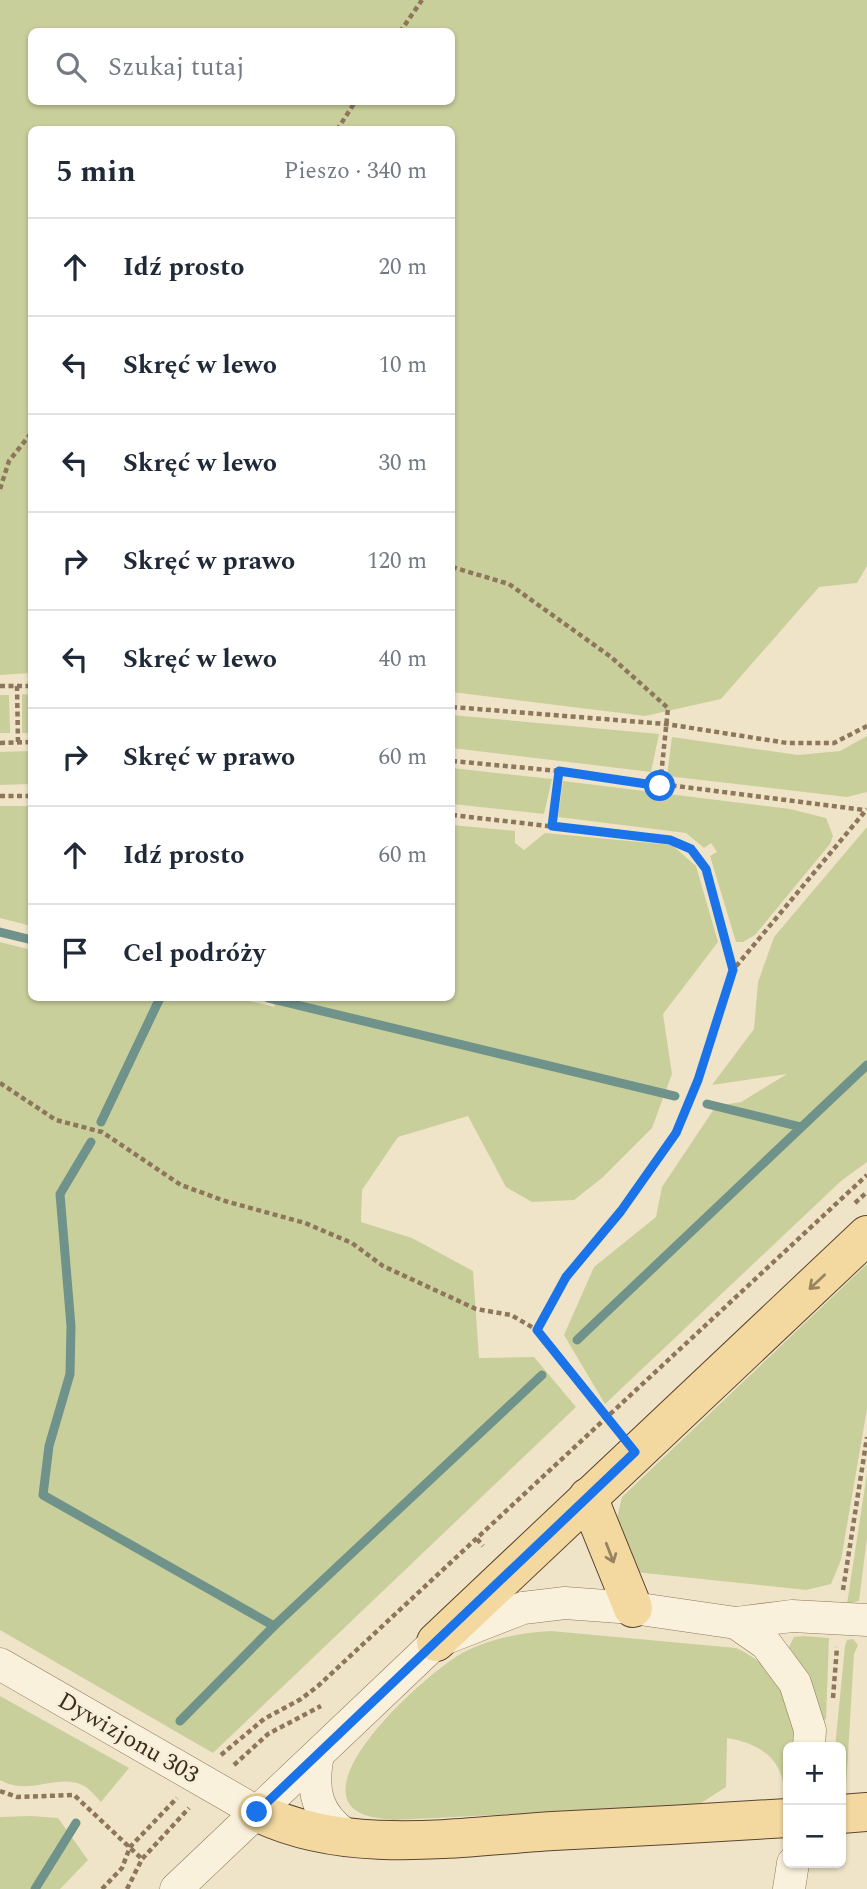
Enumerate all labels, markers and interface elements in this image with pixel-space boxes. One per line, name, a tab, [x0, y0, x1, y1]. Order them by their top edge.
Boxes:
search box	[28, 28, 455, 105]
text: Szukaj tutaj	[108, 47, 245, 87]
icon: search	[52, 48, 90, 86]
text: 5 min	[56, 149, 136, 195]
text: Pieszo · 340 m	[284, 154, 427, 189]
text: Idź prosto	[123, 247, 244, 287]
icon: ahead	[56, 248, 94, 286]
text: 20 m	[378, 250, 427, 285]
text: Skręć w lewo	[123, 345, 277, 385]
icon: left	[56, 346, 94, 384]
text: 10 m	[378, 348, 427, 383]
text: Skręć w lewo	[123, 443, 277, 483]
icon: left	[56, 444, 94, 482]
text: 30 m	[378, 446, 427, 481]
text: Skręć w prawo	[123, 541, 295, 581]
icon: right	[56, 542, 94, 580]
text: 120 m	[367, 544, 427, 579]
text: Skręć w lewo	[123, 639, 277, 679]
icon: left	[56, 640, 94, 678]
text: 40 m	[378, 642, 427, 677]
text: Skręć w prawo	[123, 737, 295, 777]
icon: right	[56, 738, 94, 776]
text: 60 m	[378, 740, 427, 775]
route start	[644, 770, 675, 801]
text: Idź prosto	[123, 835, 244, 875]
icon: ahead	[56, 836, 94, 874]
text: 60 m	[378, 838, 427, 873]
text: Cel podróży	[123, 933, 265, 973]
icon: arrive	[56, 934, 94, 972]
one-way arrow	[808, 1274, 826, 1290]
one-way arrow	[604, 1541, 617, 1563]
street label: Dywizjonu 303	[51, 1683, 205, 1793]
map controls	[783, 1742, 846, 1868]
button: +	[783, 1742, 846, 1805]
route end	[241, 1796, 272, 1827]
button: −	[783, 1805, 846, 1868]

